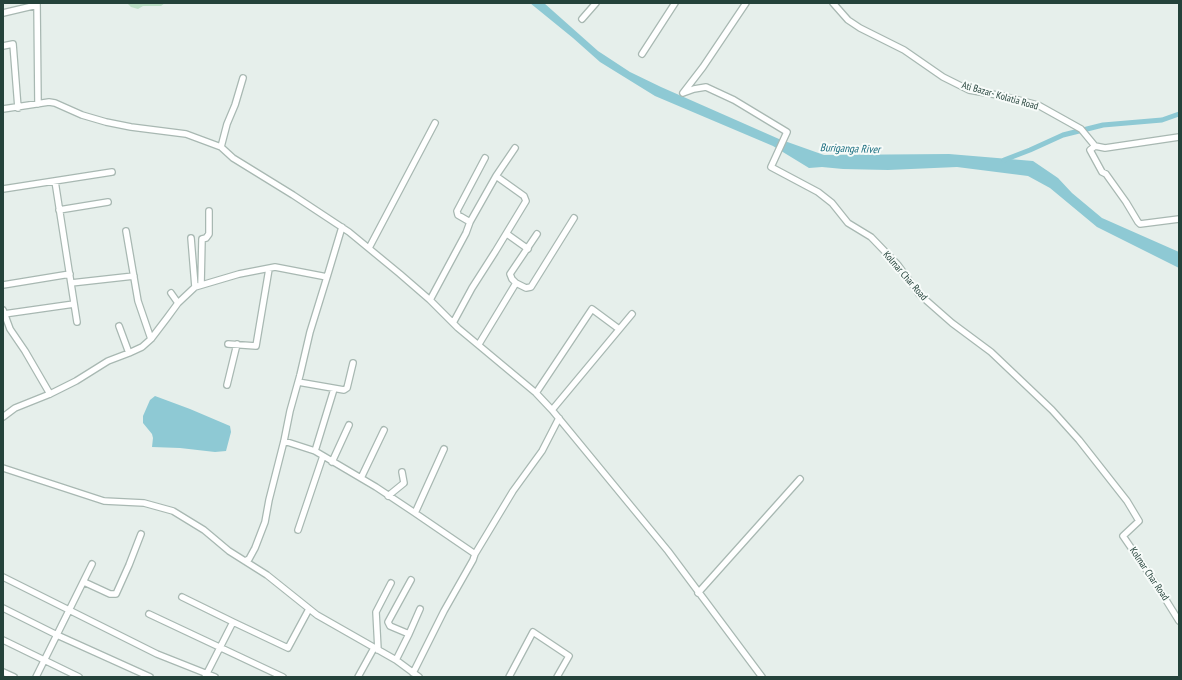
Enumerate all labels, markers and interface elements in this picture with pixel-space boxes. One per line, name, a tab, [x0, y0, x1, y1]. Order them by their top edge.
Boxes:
street label: Ati Bazar- Kolatia Road	[960, 79, 1040, 113]
water label: Buriganga River	[820, 141, 880, 157]
street label: Kolmar Char Road	[880, 249, 930, 303]
street label: Kolmar Char Road	[1127, 545, 1171, 603]

